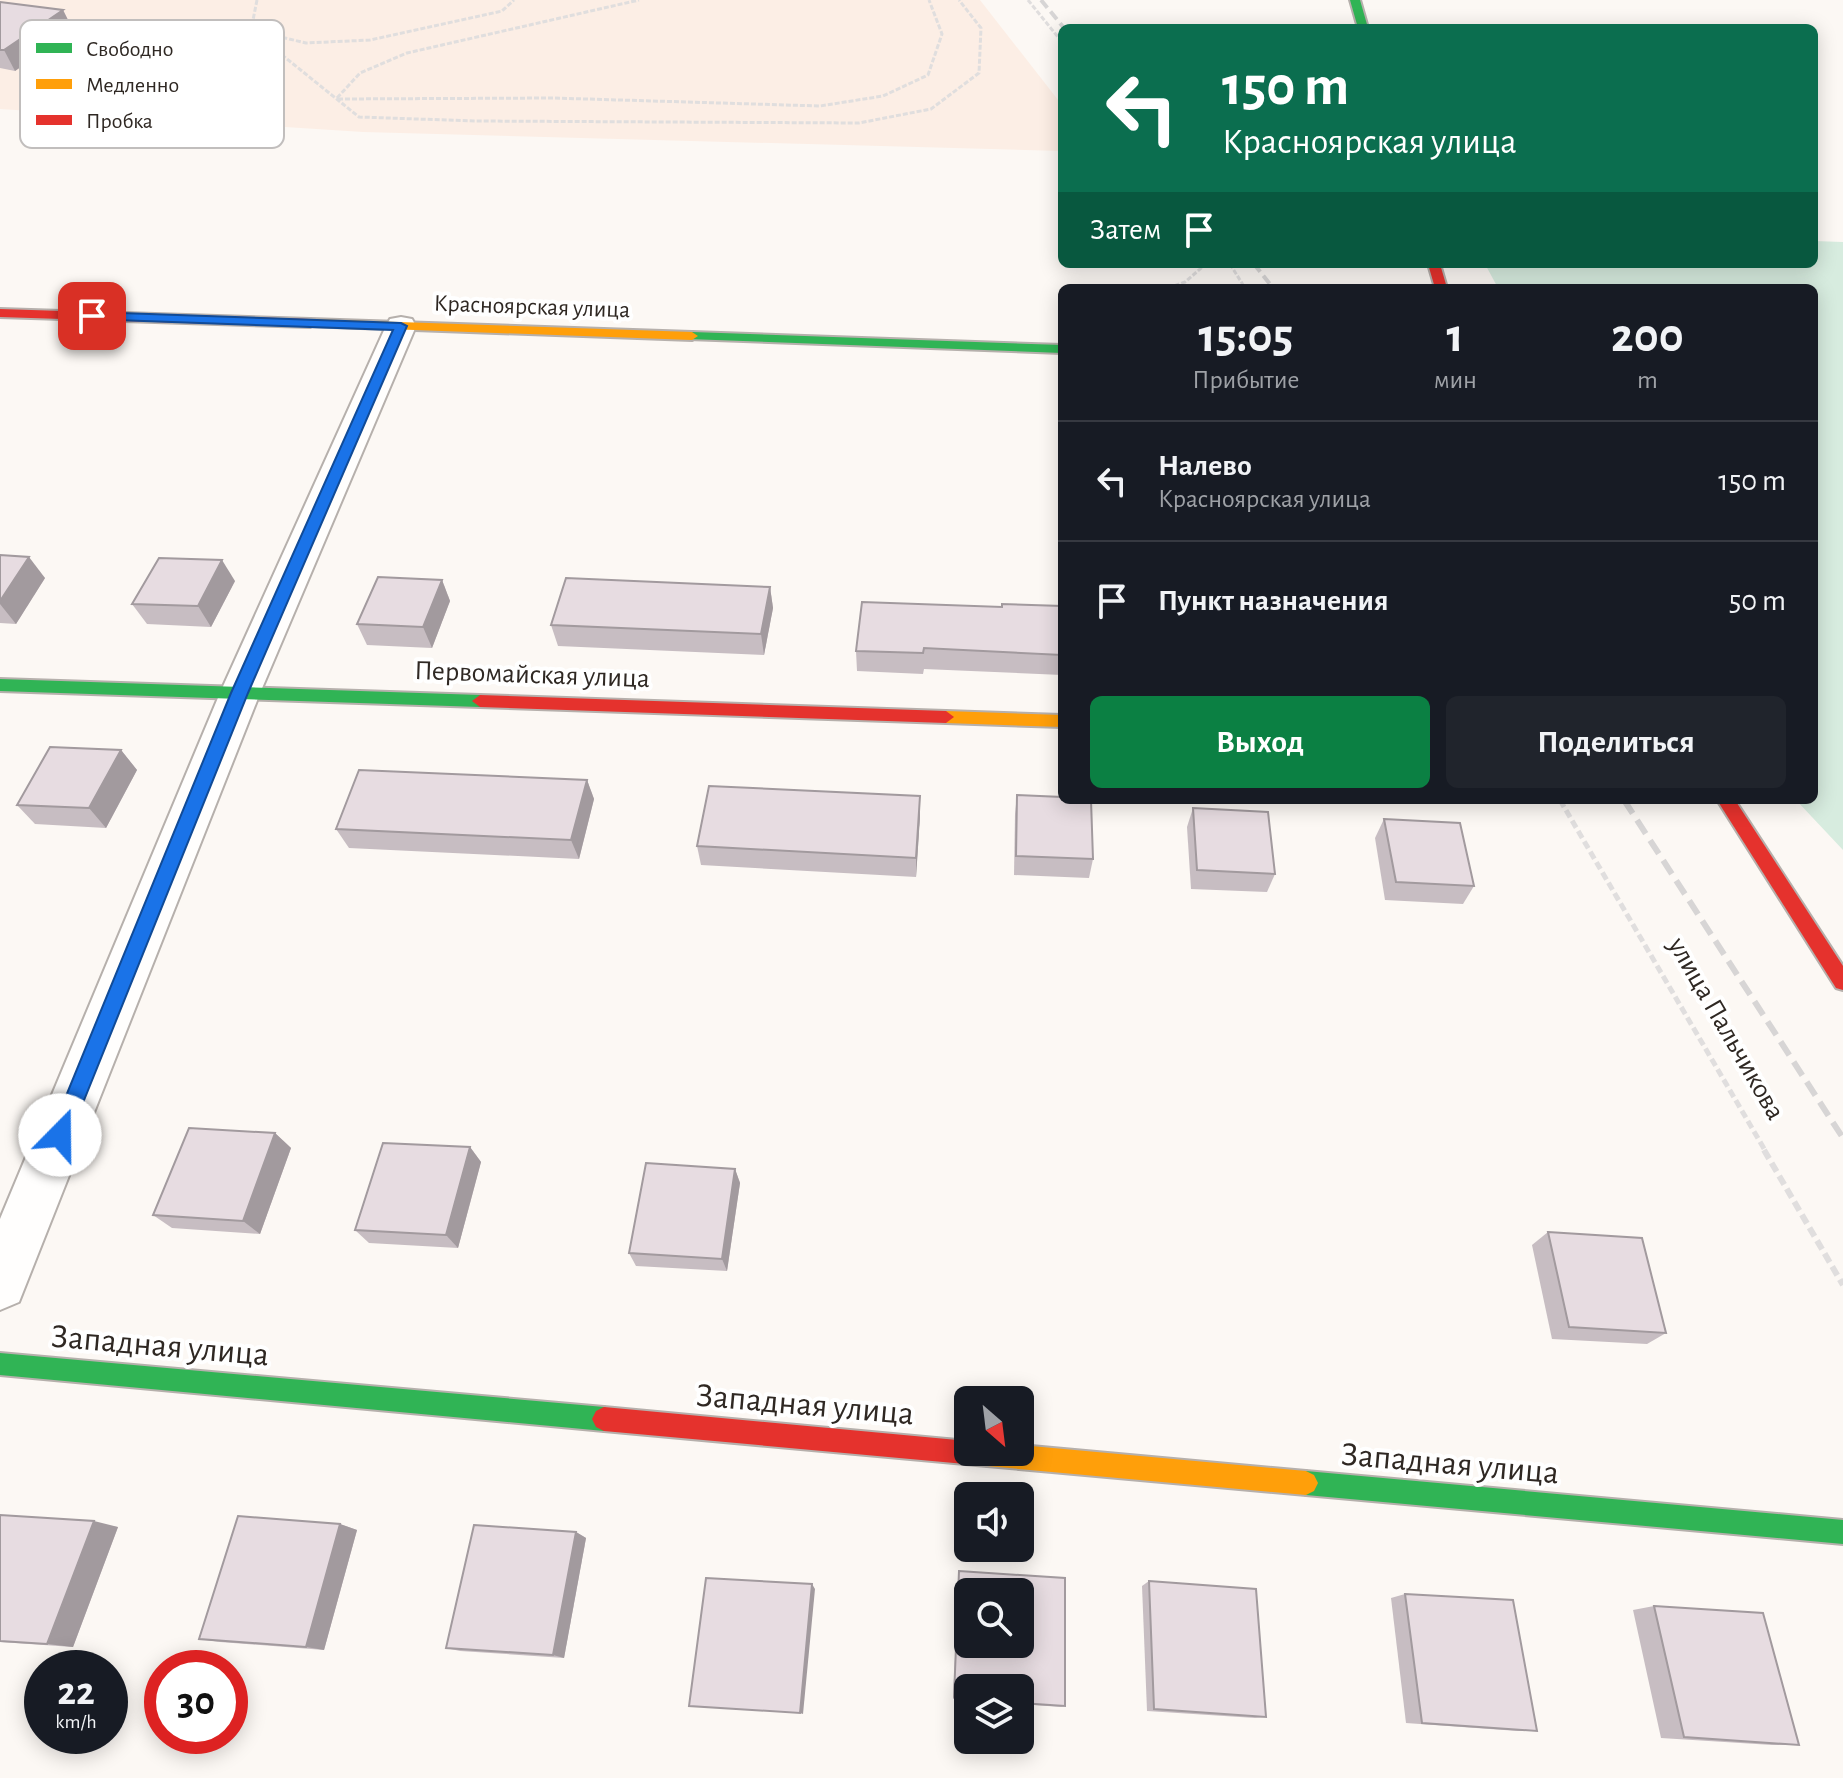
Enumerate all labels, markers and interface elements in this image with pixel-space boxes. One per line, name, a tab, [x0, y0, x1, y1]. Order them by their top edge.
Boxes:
legend	[20, 20, 284, 148]
text: Свободно	[86, 38, 174, 60]
icon: left	[1090, 56, 1194, 160]
text: 150 m	[1222, 59, 1349, 115]
text: Медленно	[86, 74, 179, 96]
text: Пробка	[86, 110, 153, 132]
text: Красноярская улица	[1222, 124, 1517, 160]
icon: arrive	[1177, 208, 1221, 252]
text: Затем	[1090, 215, 1161, 245]
pin	[58, 282, 126, 350]
street label: Красноярская улица	[433, 292, 631, 322]
icon: arrive	[70, 294, 114, 338]
text: 15:05	[1198, 313, 1293, 361]
text: 1	[1447, 313, 1464, 361]
text: 200	[1611, 313, 1684, 361]
text: Прибытие	[1192, 367, 1299, 393]
text: мин	[1434, 367, 1477, 393]
text: m	[1637, 367, 1658, 393]
text: Налево	[1158, 451, 1252, 481]
icon: left	[1090, 459, 1134, 503]
text: 150 m	[1718, 466, 1786, 496]
text: Красноярская улица	[1158, 486, 1371, 512]
icon: arrive	[1090, 579, 1134, 623]
text: Пункт назначения	[1158, 586, 1389, 616]
text: 50 m	[1729, 586, 1786, 616]
street label: Первомайская улица	[414, 657, 651, 693]
button: Выход	[1090, 696, 1430, 788]
button: Поделиться	[1446, 696, 1786, 788]
street label: улица Пальчикова	[1662, 932, 1790, 1125]
position arrow	[18, 1093, 102, 1177]
street label: Западная улица	[50, 1320, 270, 1372]
street label: Западная улица	[695, 1379, 915, 1431]
north arrow	[954, 1386, 1034, 1466]
map controls	[954, 1386, 1034, 1754]
street label: Западная улица	[1340, 1438, 1560, 1490]
button: sound	[954, 1482, 1034, 1562]
button: search	[954, 1578, 1034, 1658]
speed limit sign: 30	[144, 1650, 248, 1754]
text: 22	[57, 1672, 95, 1712]
button: layers	[954, 1674, 1034, 1754]
text: km/h	[55, 1712, 97, 1732]

